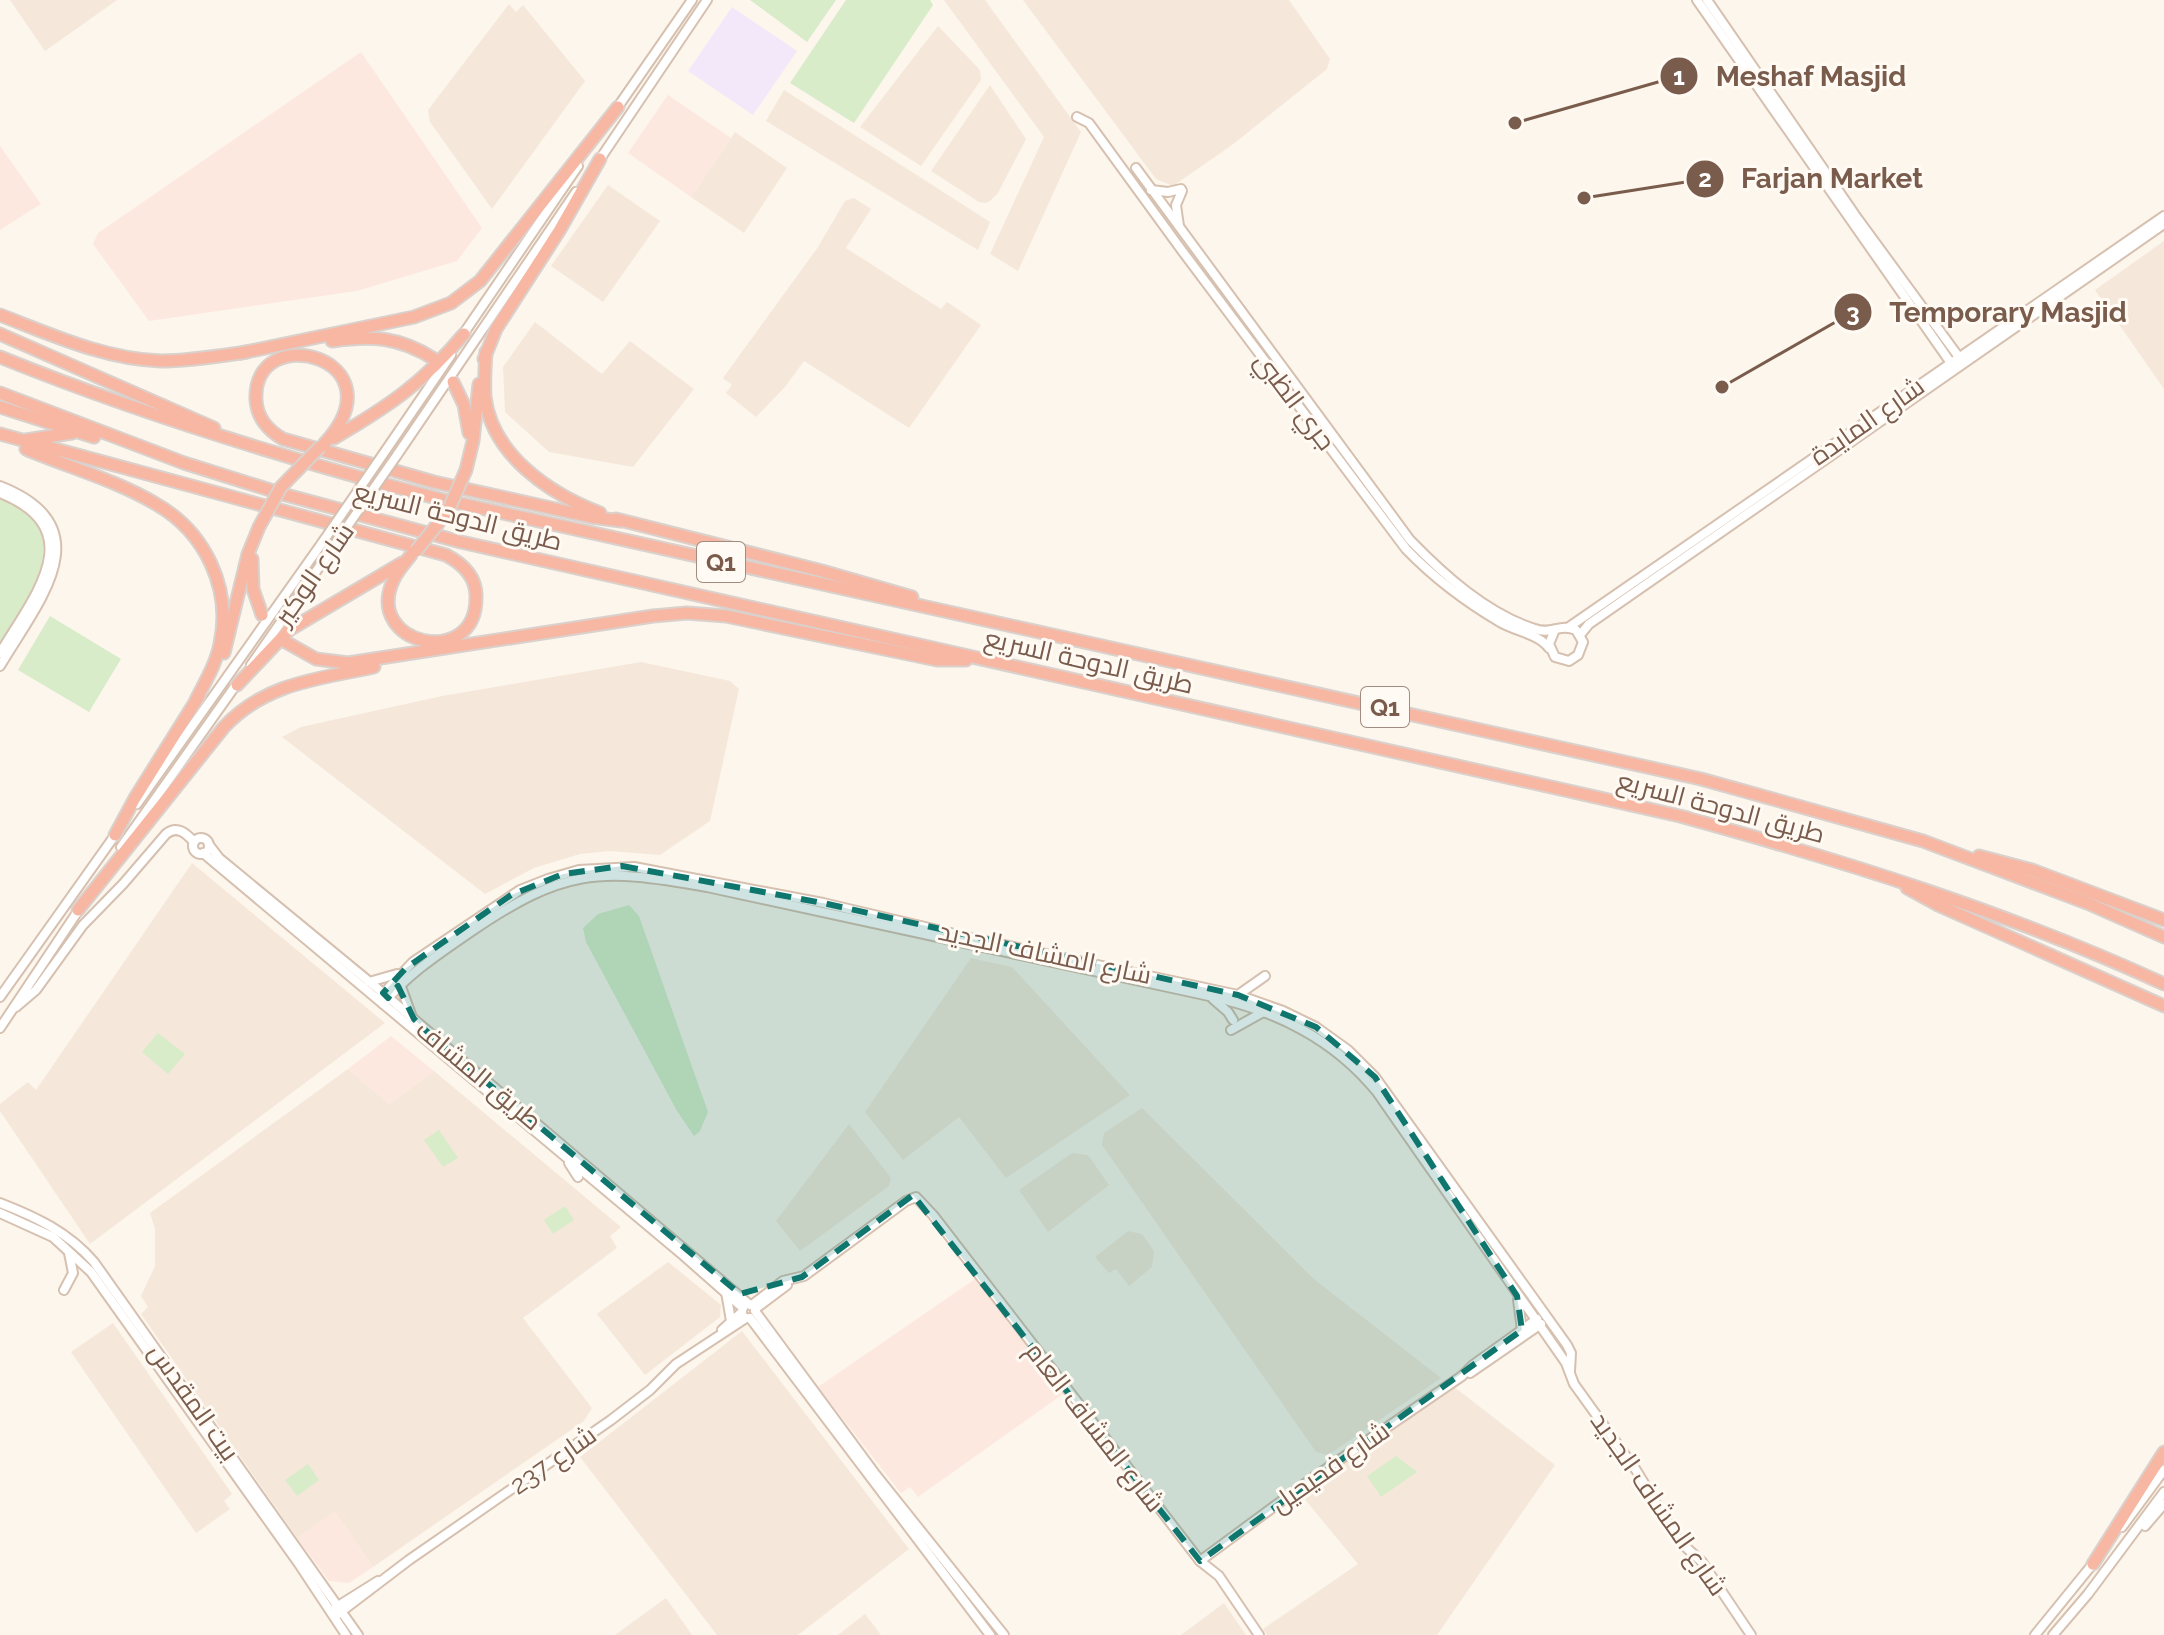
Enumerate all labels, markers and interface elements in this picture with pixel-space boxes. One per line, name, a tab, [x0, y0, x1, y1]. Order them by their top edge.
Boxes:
callout: Meshaf Masjid	[1659, 50, 1922, 102]
text: Meshaf Masjid	[1716, 60, 1906, 93]
text: 1	[1673, 62, 1685, 91]
callout: Farjan Market	[1685, 153, 1939, 205]
text: Farjan Market	[1741, 162, 1923, 195]
text: 2	[1698, 164, 1712, 193]
callout: Temporary Masjid	[1833, 286, 2143, 338]
text: Temporary Masjid	[1889, 296, 2127, 329]
text: 3	[1846, 298, 1860, 327]
street label: جري الظبي	[1244, 346, 1341, 459]
street label: شارع المايدة	[1804, 371, 1931, 473]
street label: طريق الدوحة السريع	[350, 476, 565, 558]
street label: شارع الوكير	[267, 517, 362, 634]
road number: Q1	[697, 542, 745, 582]
street label: طريق الدوحة السريع	[981, 622, 1196, 702]
road number: Q1	[1361, 687, 1409, 727]
street label: طريق الدوحة السريع	[1613, 765, 1828, 851]
street label: شارع المشاف الجديد	[935, 916, 1154, 992]
street label: طريق المشاف	[409, 1014, 548, 1137]
street label: شارع المشاف العام	[1017, 1336, 1170, 1520]
street label: بيت المقدس	[142, 1338, 245, 1467]
street label: شارع المشاف الجديد	[1583, 1407, 1733, 1603]
street label: شارع فحيحيل	[1265, 1415, 1396, 1520]
street label: شارع 237	[504, 1420, 603, 1502]

